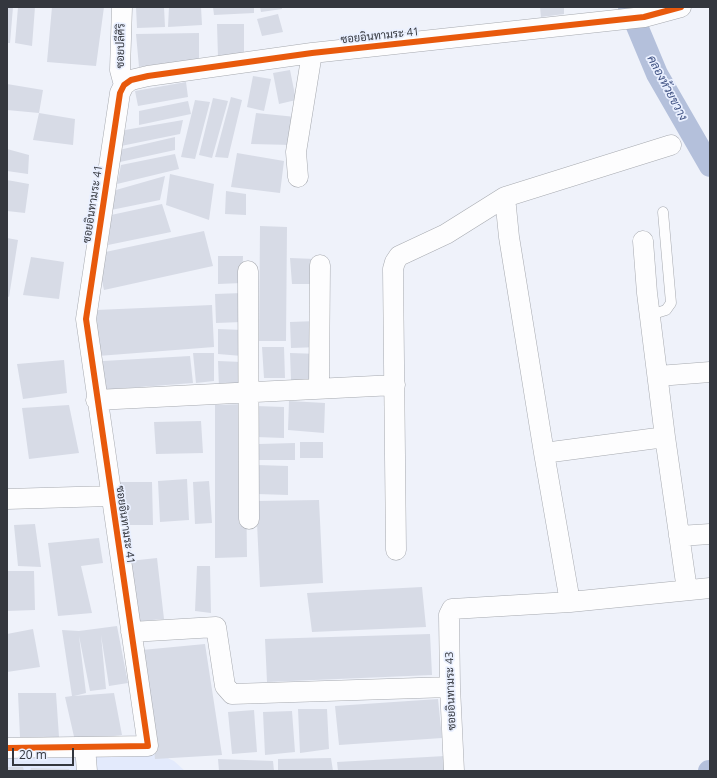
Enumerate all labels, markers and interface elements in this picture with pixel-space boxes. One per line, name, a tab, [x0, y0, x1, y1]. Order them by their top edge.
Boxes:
street label: ซอยปลีศิริ	[114, 23, 128, 69]
street label: ซอยอินทามระ 41	[340, 25, 420, 47]
water label: คลองห้วยขวาง	[644, 53, 690, 123]
street label: ซอยอินทามระ 41	[80, 164, 106, 244]
street label: ซอยอินทามระ 41	[113, 485, 137, 565]
street label: ซอยอินทามระ 43	[443, 651, 459, 731]
scale bar	[14, 740, 76, 766]
text: 20 m	[19, 746, 47, 763]

